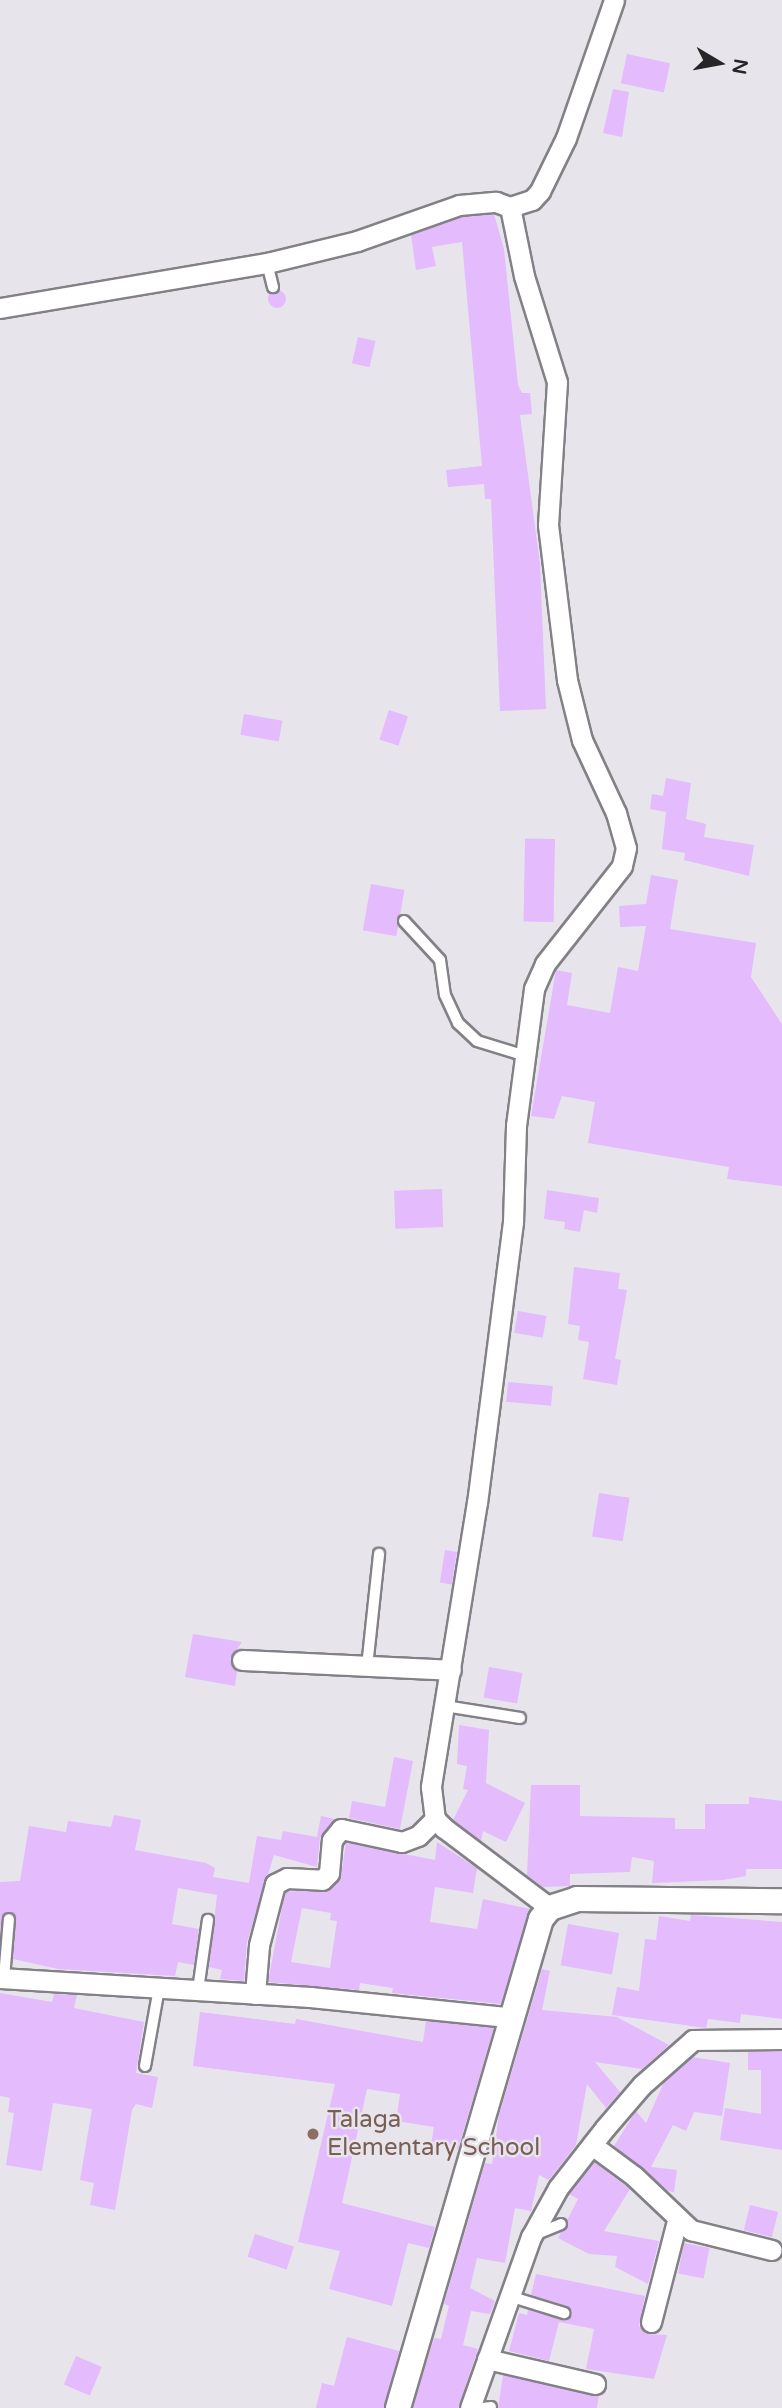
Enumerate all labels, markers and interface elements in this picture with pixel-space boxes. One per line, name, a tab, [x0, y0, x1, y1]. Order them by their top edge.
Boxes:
north arrow	[684, 28, 754, 98]
text: N	[728, 57, 752, 76]
place label: Talaga Elementary School	[327, 2106, 540, 2162]
marker: Talaga Elementary School	[305, 2126, 321, 2142]

